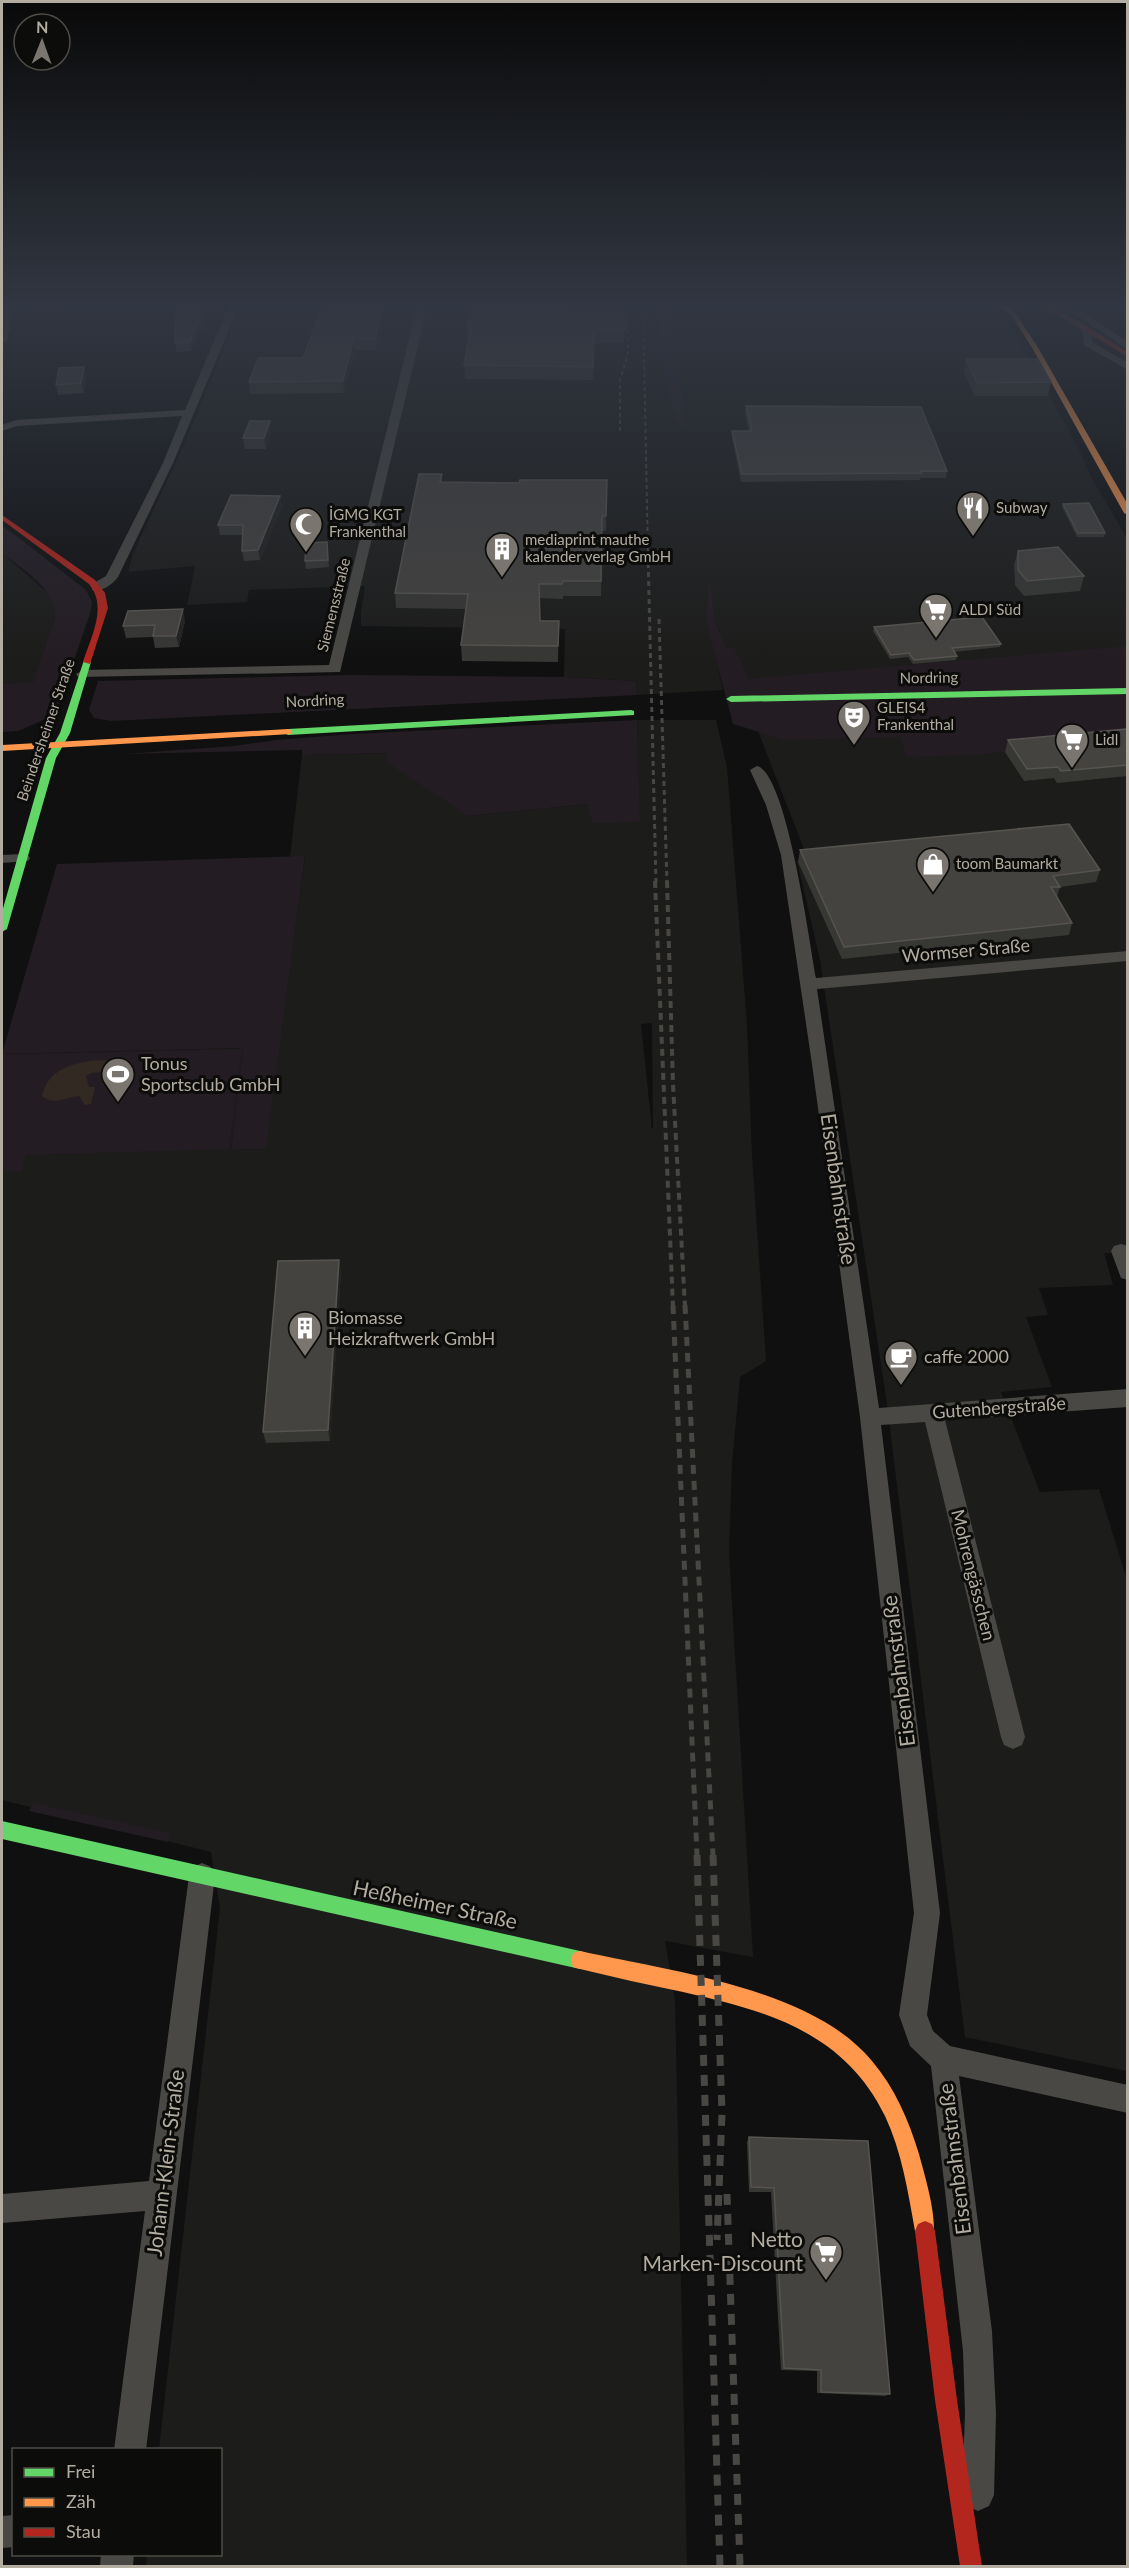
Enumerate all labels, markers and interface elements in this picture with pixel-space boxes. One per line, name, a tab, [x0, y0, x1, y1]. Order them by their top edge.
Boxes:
north arrow	[12, 12, 72, 72]
text: N	[36, 17, 49, 36]
restaurant icon: Subway	[955, 490, 991, 537]
place label: Subway	[996, 498, 1048, 516]
place label: İGMG KGT Frankenthal	[329, 505, 406, 540]
mosque icon: İGMG KGT Frankenthal	[288, 506, 324, 553]
place label: mediaprint mauthe kalender verlag GmbH	[525, 530, 671, 565]
building icon: mediaprint mauthe kalender verlag GmbH	[484, 531, 520, 578]
street label: Siemensstraße	[313, 556, 353, 654]
supermarket icon: ALDI Süd	[918, 592, 954, 639]
place label: ALDI Süd	[959, 600, 1021, 618]
street label: Beindersheimer Straße	[12, 656, 78, 803]
street label: Nordring	[900, 667, 959, 687]
street label: Nordring	[285, 689, 345, 711]
place label: GLEIS4 Frankenthal	[877, 698, 954, 733]
theatre icon: GLEIS4 Frankenthal	[836, 699, 872, 746]
supermarket icon: Lidl	[1054, 722, 1090, 769]
place label: Lidl	[1095, 730, 1118, 748]
shop icon: toom Baumarkt	[915, 846, 951, 893]
place label: toom Baumarkt	[956, 854, 1059, 872]
street label: Wormser Straße	[901, 933, 1031, 967]
place label: Tonus Sportsclub GmbH	[141, 1052, 281, 1095]
sports icon: Tonus Sportsclub GmbH	[100, 1056, 136, 1103]
street label: Eisenbahnstraße	[816, 1112, 862, 1266]
place label: Biomasse Heizkraftwerk GmbH	[328, 1306, 495, 1349]
building icon: Biomasse Heizkraftwerk GmbH	[287, 1310, 323, 1357]
cafe icon: caffe 2000	[883, 1339, 919, 1386]
place label: caffe 2000	[924, 1345, 1009, 1367]
street label: Gutenbergstraße	[931, 1391, 1066, 1423]
street label: Mohrengässchen	[947, 1507, 1001, 1643]
street label: Eisenbahnstraße	[876, 1594, 919, 1748]
street label: Heßheimer Straße	[351, 1874, 520, 1933]
street label: Johann-Klein-Straße	[141, 2068, 188, 2258]
street label: Eisenbahnstraße	[932, 2082, 975, 2236]
place label: Netto Marken-Discount	[643, 2226, 803, 2275]
supermarket icon: Netto Marken-Discount	[808, 2234, 844, 2281]
legend	[12, 2448, 222, 2556]
text: Frei	[66, 2460, 95, 2482]
text: Zäh	[66, 2490, 96, 2512]
text: Stau	[66, 2520, 101, 2542]

